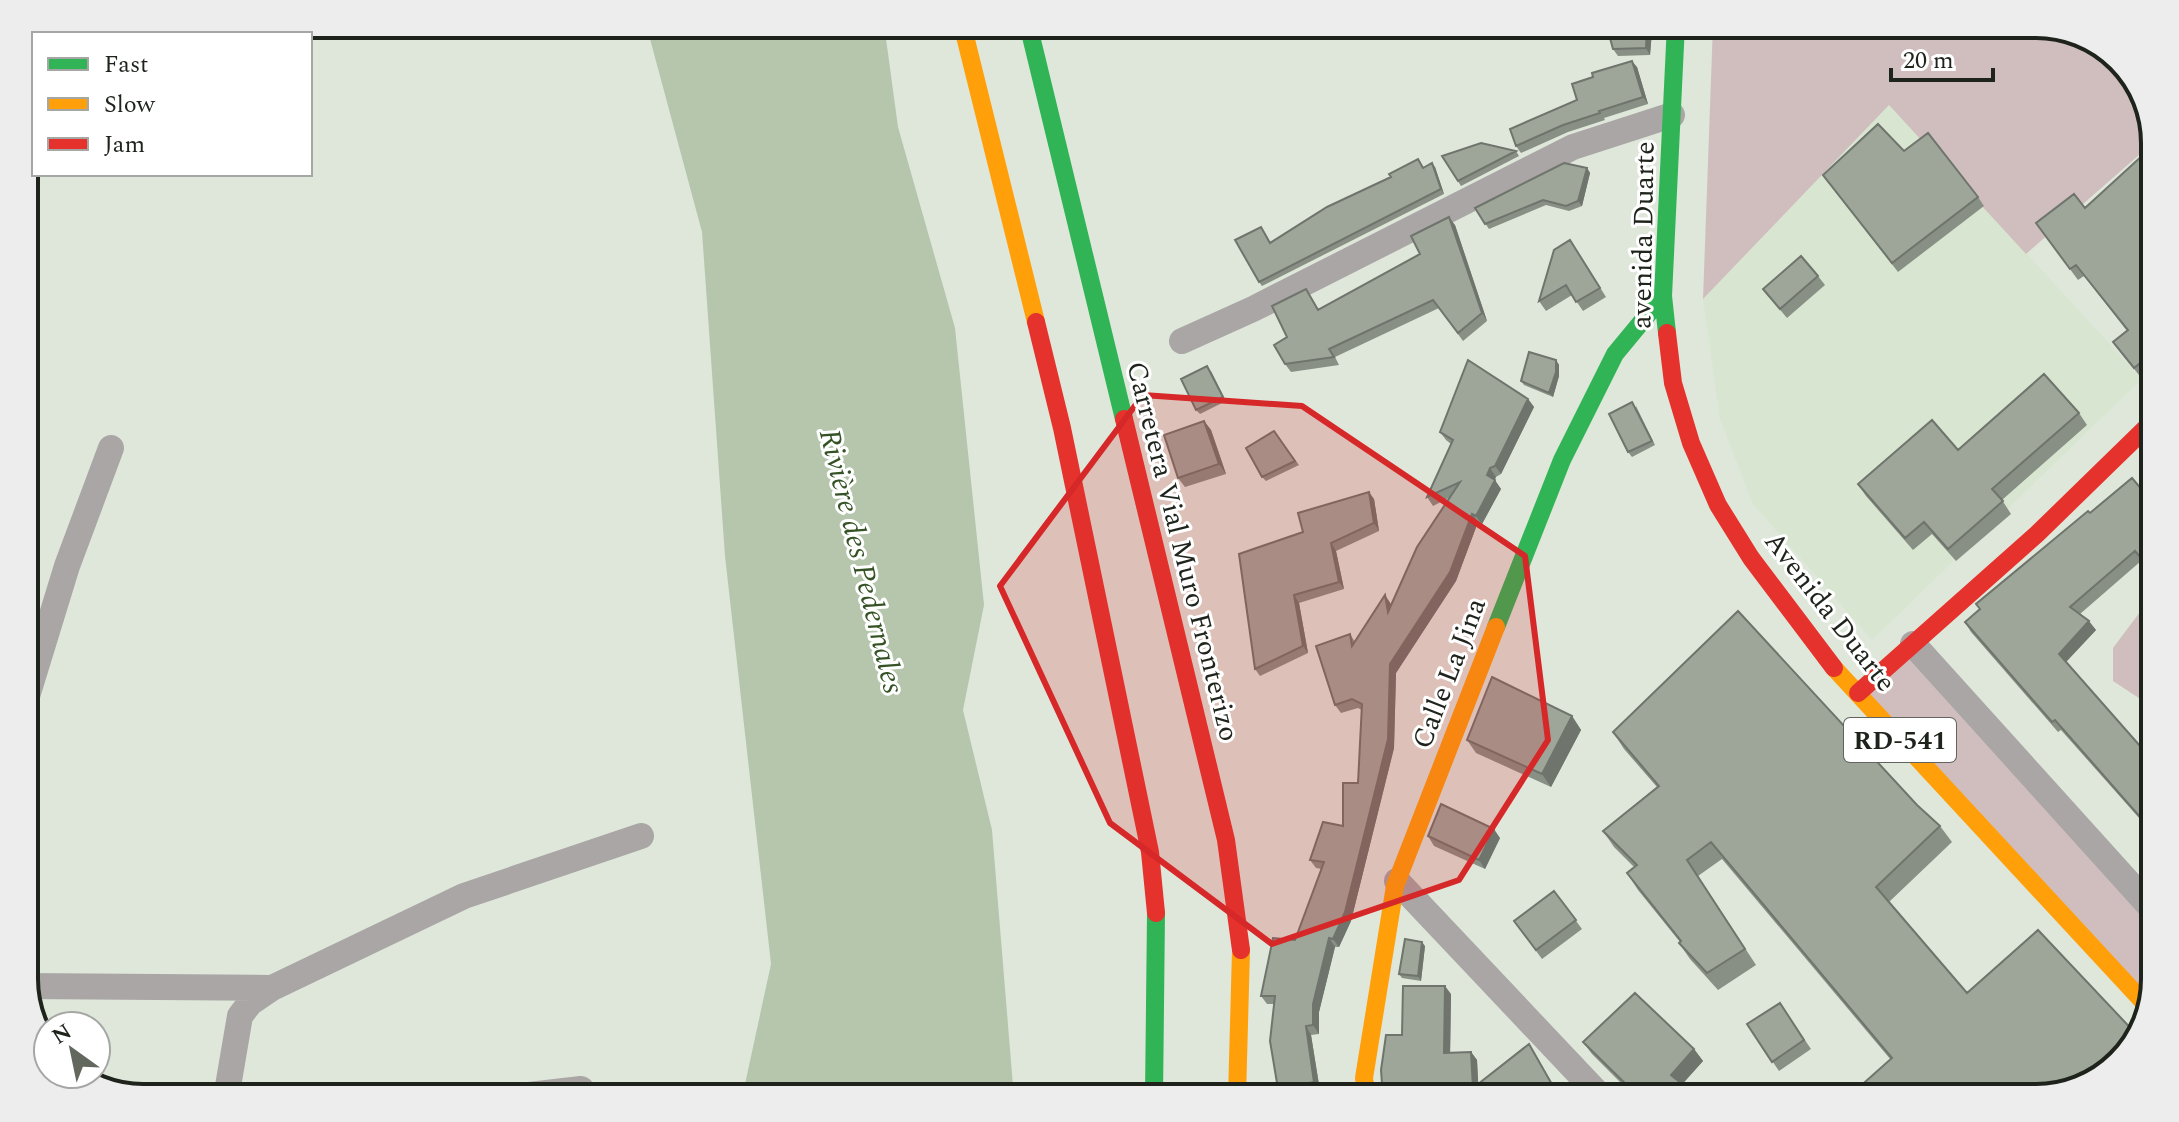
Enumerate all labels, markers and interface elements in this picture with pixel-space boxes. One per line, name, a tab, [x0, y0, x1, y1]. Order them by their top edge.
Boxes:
legend	[32, 32, 312, 176]
scale bar	[1891, 32, 1993, 82]
text: 20 m	[1903, 43, 1954, 79]
text: Fast	[104, 47, 149, 83]
text: Slow	[104, 87, 156, 123]
text: Jam	[104, 127, 145, 163]
street label: avenida Duarte	[1620, 141, 1667, 329]
street label: Carretera Vial Muro Fronterizo	[1115, 357, 1251, 746]
water label: Rivière des Pedernales	[806, 424, 916, 699]
street label: Avenida Duarte	[1753, 522, 1906, 702]
street label: Calle La Jina	[1401, 592, 1498, 755]
road number: RD-541	[1844, 718, 1956, 762]
north arrow	[32, 1010, 112, 1090]
text: N	[45, 1016, 78, 1053]

